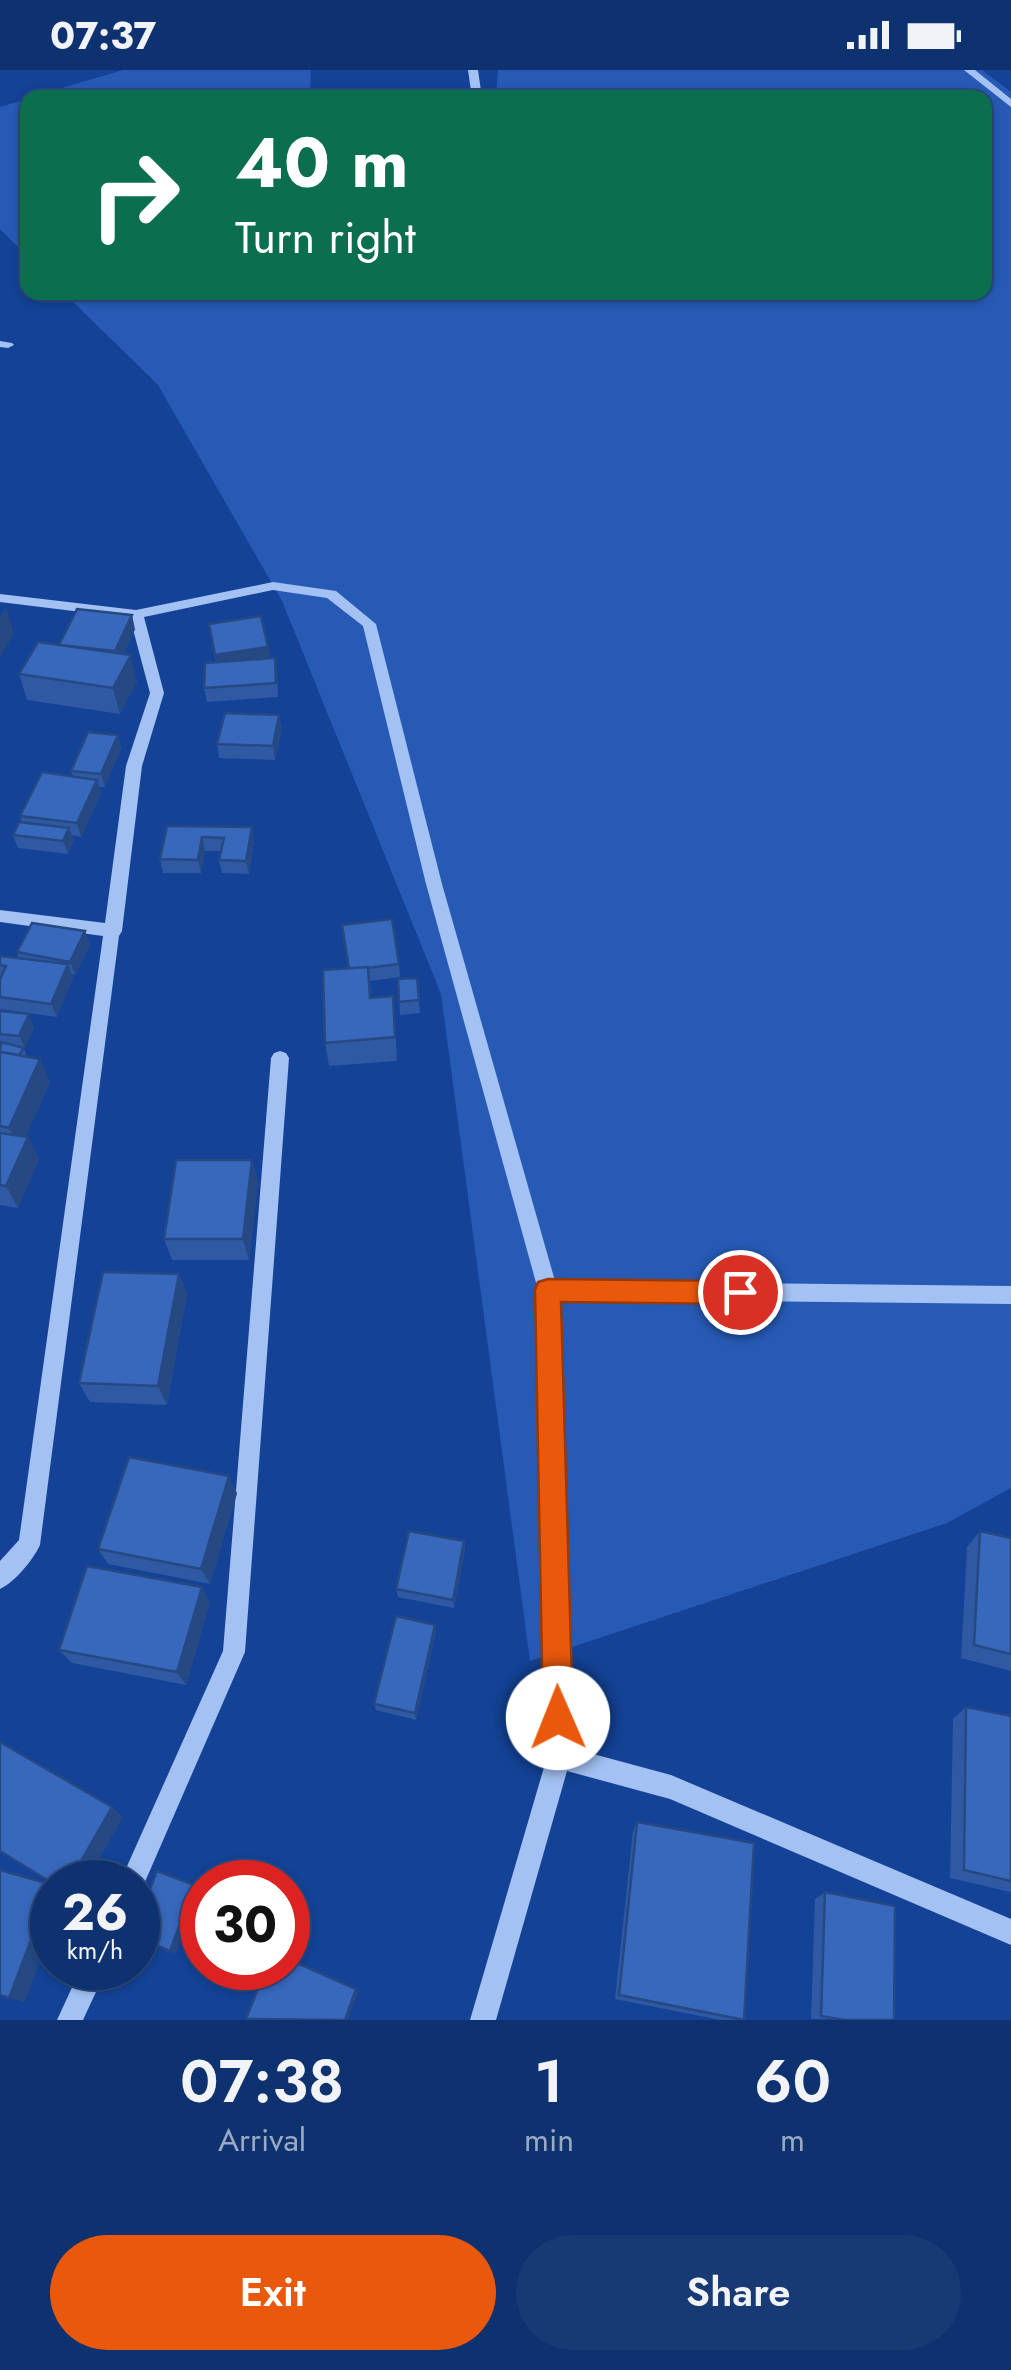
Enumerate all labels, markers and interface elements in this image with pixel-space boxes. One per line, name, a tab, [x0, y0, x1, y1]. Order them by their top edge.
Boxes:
text: 07:37	[50, 8, 156, 63]
text: 40 m	[235, 112, 409, 213]
icon: right	[70, 130, 200, 260]
text: Turn right	[235, 205, 416, 270]
pin	[698, 1250, 783, 1335]
icon: arrive	[713, 1265, 768, 1320]
position arrow	[506, 1666, 610, 1770]
speed limit sign: 30	[180, 1860, 310, 1990]
text: 26	[62, 1876, 128, 1949]
text: km/h	[67, 1932, 123, 1968]
text: 07:38	[180, 2038, 344, 2125]
text: 1	[534, 2038, 564, 2125]
text: 60	[754, 2038, 831, 2125]
text: Arrival	[218, 2117, 306, 2163]
text: min	[524, 2117, 574, 2163]
text: m	[780, 2117, 805, 2163]
button: Exit	[50, 2235, 496, 2350]
button: Share	[516, 2235, 961, 2350]

